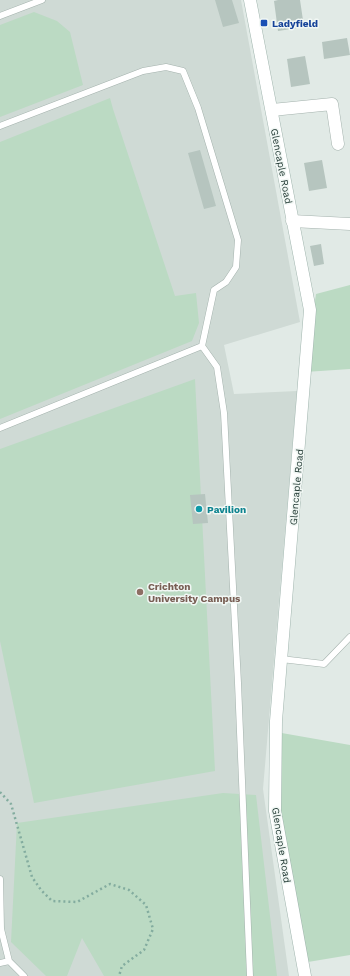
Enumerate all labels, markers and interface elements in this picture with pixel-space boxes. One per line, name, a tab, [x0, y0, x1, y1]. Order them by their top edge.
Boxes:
marker: Ladyfield	[259, 18, 269, 28]
place label: Ladyfield	[272, 18, 318, 29]
street label: Glencaple Road	[269, 128, 294, 205]
street label: Glencaple Road	[288, 448, 305, 526]
marker: Pavilion	[194, 504, 204, 514]
place label: Pavilion	[207, 504, 246, 515]
place label: Crichton University Campus	[148, 581, 241, 604]
marker: Crichton University Campus	[135, 587, 145, 597]
street label: Glencaple Road	[270, 806, 293, 884]

